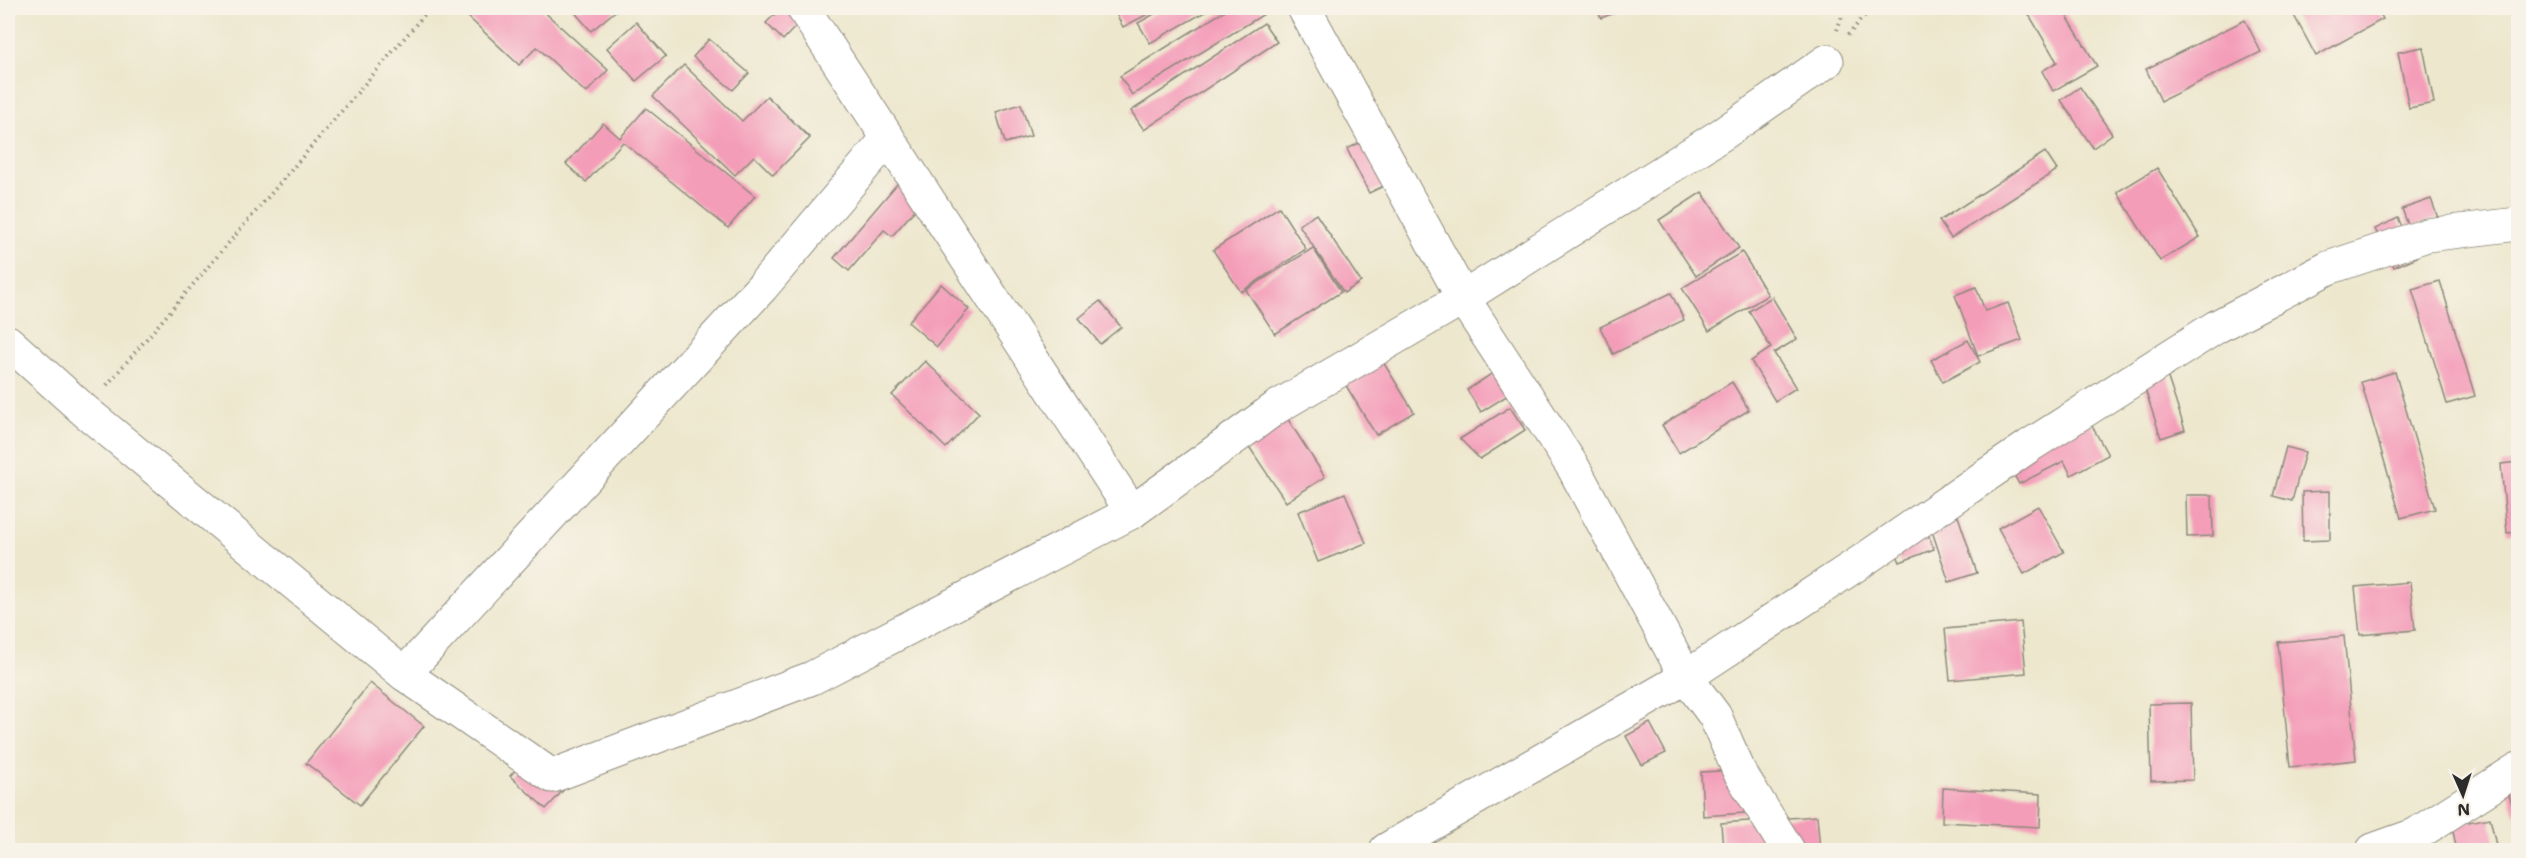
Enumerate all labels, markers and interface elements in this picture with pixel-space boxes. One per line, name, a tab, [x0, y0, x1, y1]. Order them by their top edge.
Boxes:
north arrow	[2433, 765, 2493, 825]
text: N	[2457, 799, 2471, 820]

